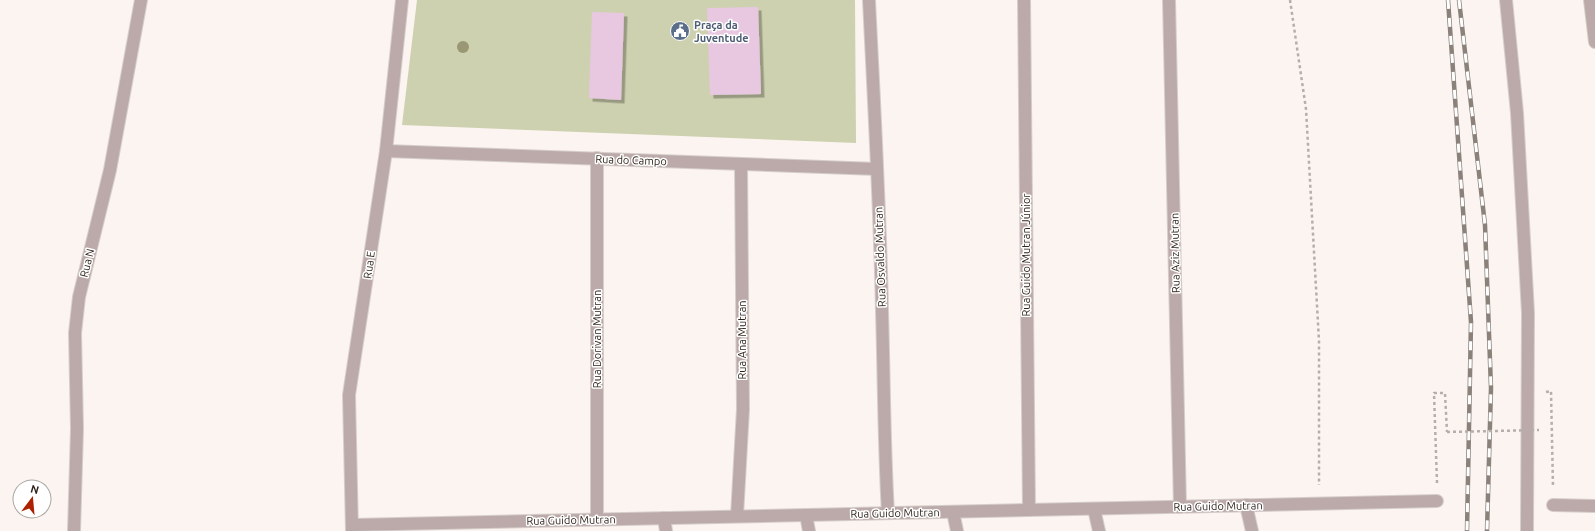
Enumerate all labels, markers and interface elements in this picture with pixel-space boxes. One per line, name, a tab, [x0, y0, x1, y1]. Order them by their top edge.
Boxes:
place label: Praça da Juventude	[694, 19, 749, 44]
public building icon: Praça da Juventude	[669, 20, 691, 42]
street label: Rua do Campo	[595, 153, 667, 167]
street label: Rua Guido Mutran Júnior	[1020, 193, 1032, 316]
street label: Rua Osvaldo Mutran	[872, 207, 888, 307]
street label: Rua Aziz Mutran	[1168, 213, 1182, 293]
street label: Rua N	[78, 247, 96, 279]
street label: Rua E	[361, 251, 377, 279]
street label: Rua Dorivan Mutran	[591, 290, 603, 388]
street label: Rua Ana Mutran	[736, 300, 748, 380]
north arrow	[12, 479, 52, 519]
text: N	[29, 482, 40, 496]
street label: Rua Guido Mutran	[1173, 499, 1263, 513]
street label: Rua Guido Mutran	[850, 506, 940, 520]
street label: Rua Guido Mutran	[526, 513, 616, 527]

